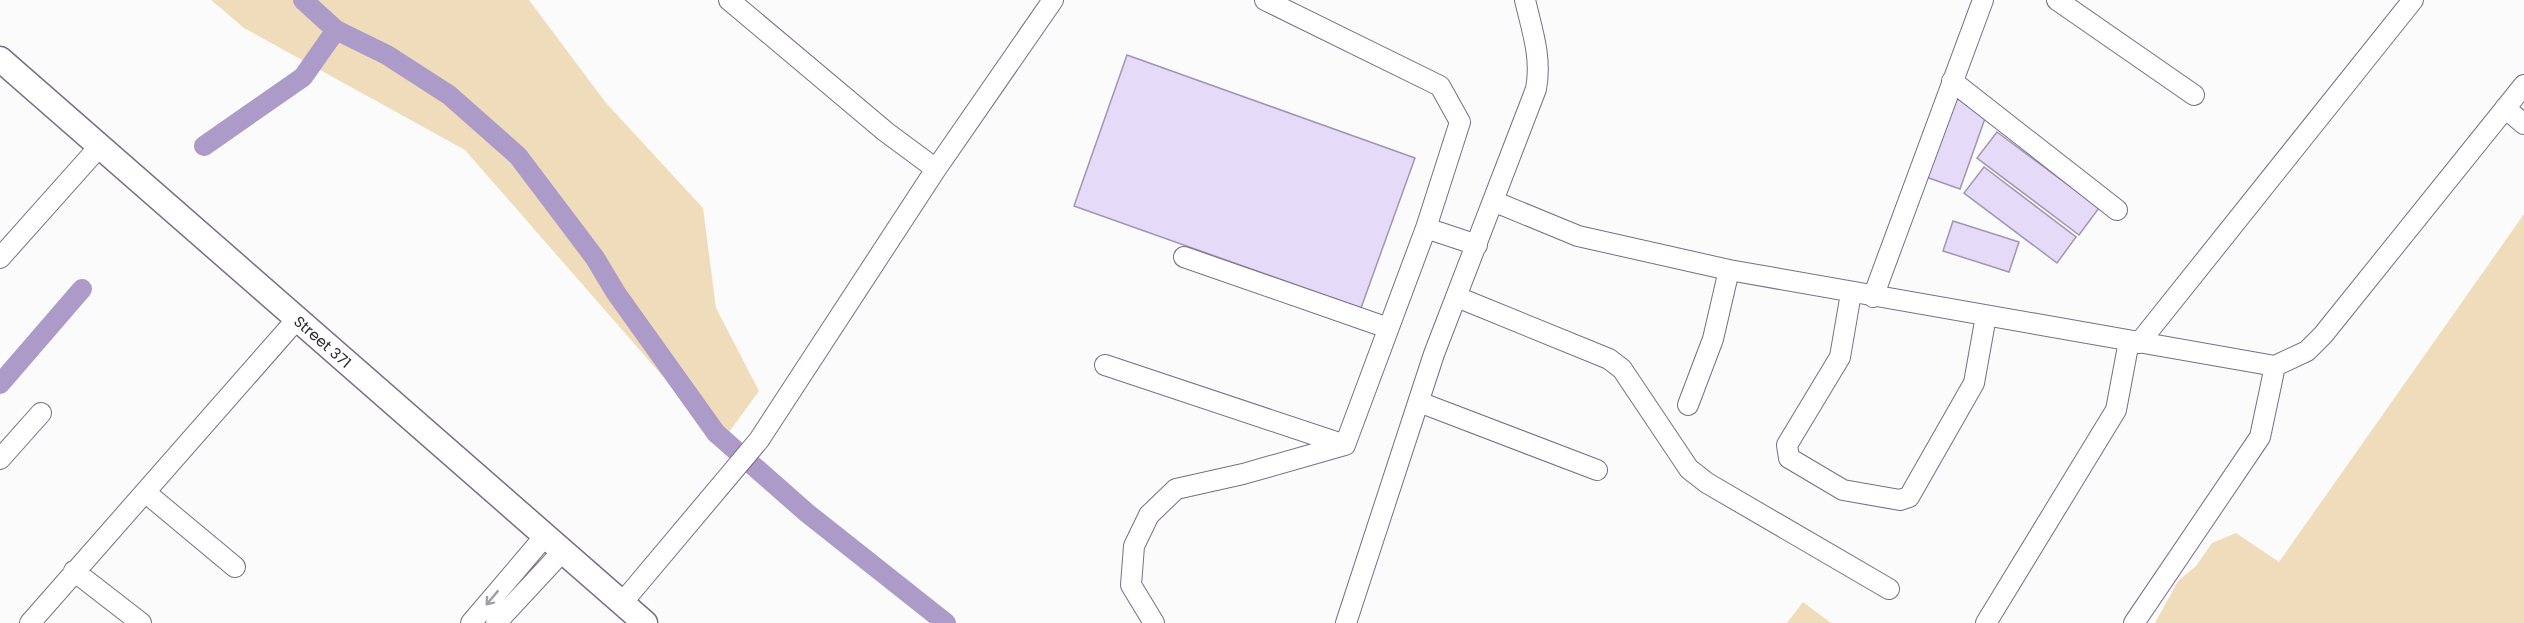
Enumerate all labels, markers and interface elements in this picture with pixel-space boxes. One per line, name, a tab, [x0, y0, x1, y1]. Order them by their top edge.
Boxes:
street label: Street 371	[290, 310, 356, 372]
one-way arrow	[486, 590, 499, 606]

